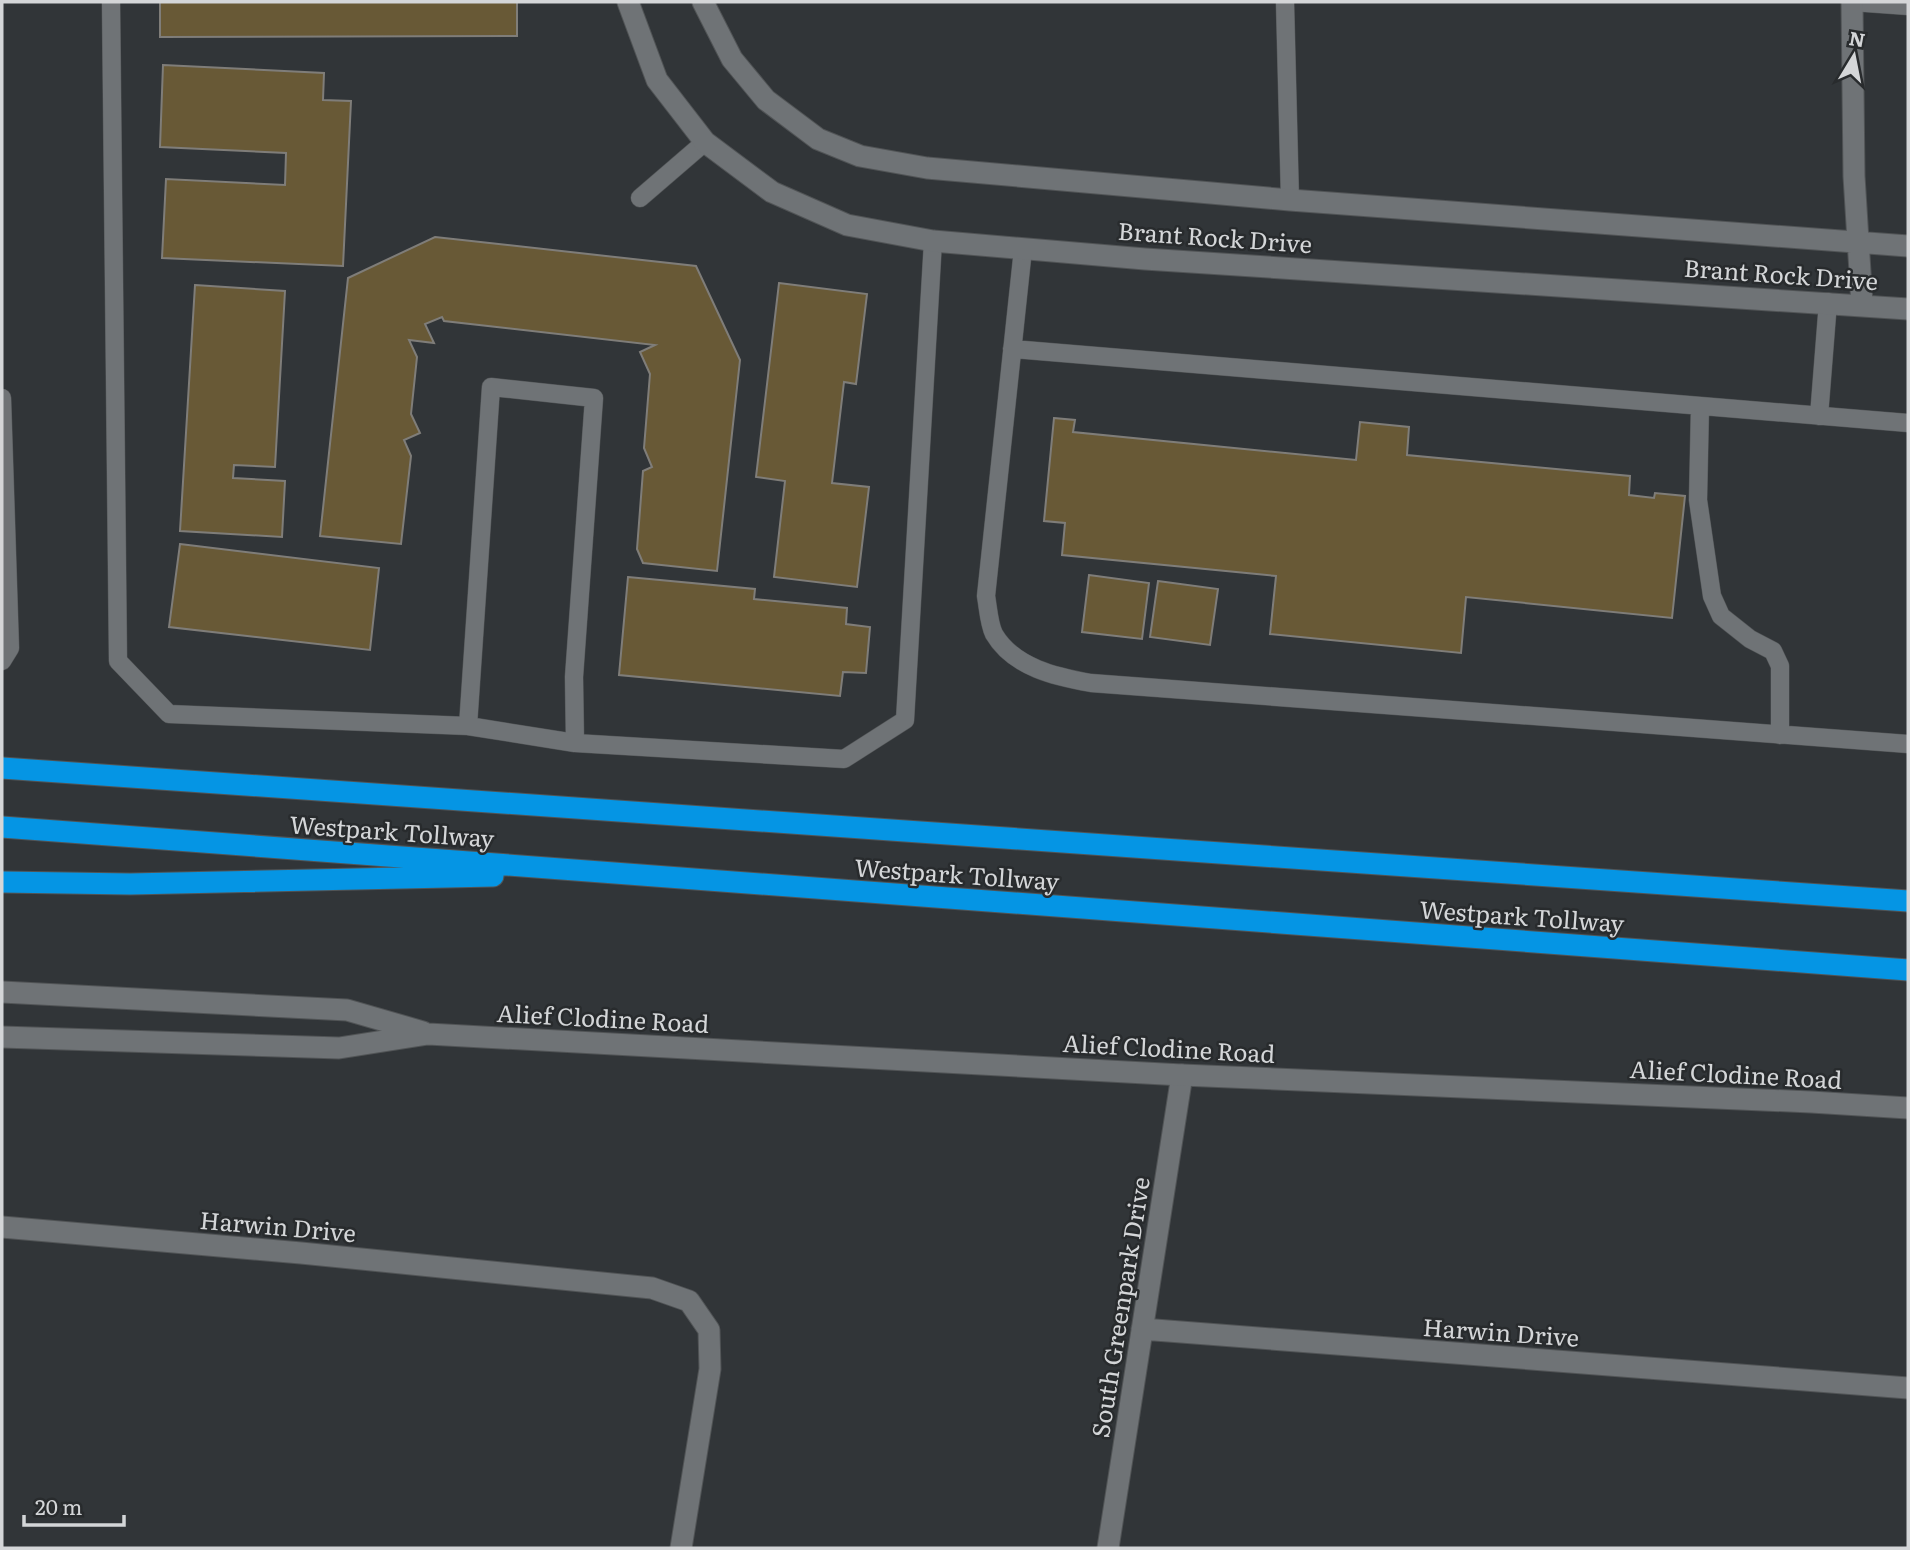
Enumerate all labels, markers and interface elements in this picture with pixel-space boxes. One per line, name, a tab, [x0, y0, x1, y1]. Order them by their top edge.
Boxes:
north arrow	[1819, 21, 1889, 91]
text: N	[1847, 23, 1867, 53]
street label: Brant Rock Drive	[1117, 212, 1313, 260]
street label: Brant Rock Drive	[1683, 249, 1879, 297]
street label: Westpark Tollway	[289, 805, 496, 855]
street label: Westpark Tollway	[854, 848, 1061, 898]
street label: Westpark Tollway	[1419, 890, 1626, 940]
street label: Alief Clodine Road	[496, 994, 710, 1040]
street label: Alief Clodine Road	[1062, 1024, 1276, 1070]
street label: Alief Clodine Road	[1629, 1050, 1843, 1096]
street label: South Greenpark Drive	[1081, 1174, 1157, 1440]
street label: Harwin Drive	[198, 1201, 358, 1249]
street label: Harwin Drive	[1422, 1308, 1580, 1354]
scale bar	[24, 1484, 124, 1528]
text: 20 m	[35, 1490, 82, 1521]

